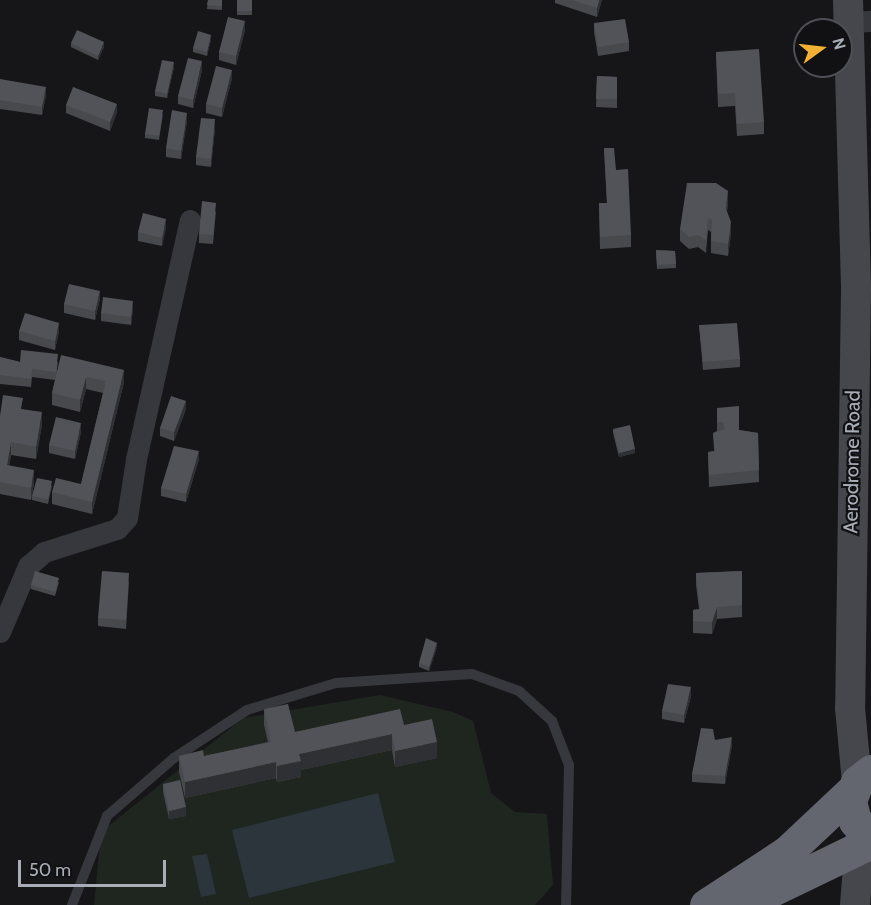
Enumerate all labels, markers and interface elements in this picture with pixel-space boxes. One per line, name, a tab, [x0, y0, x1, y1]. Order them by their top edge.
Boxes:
north arrow	[793, 18, 853, 78]
text: N	[828, 36, 850, 52]
street label: Aerodrome Road	[839, 390, 865, 534]
scale bar	[21, 848, 170, 886]
text: 50 m	[29, 859, 71, 881]

